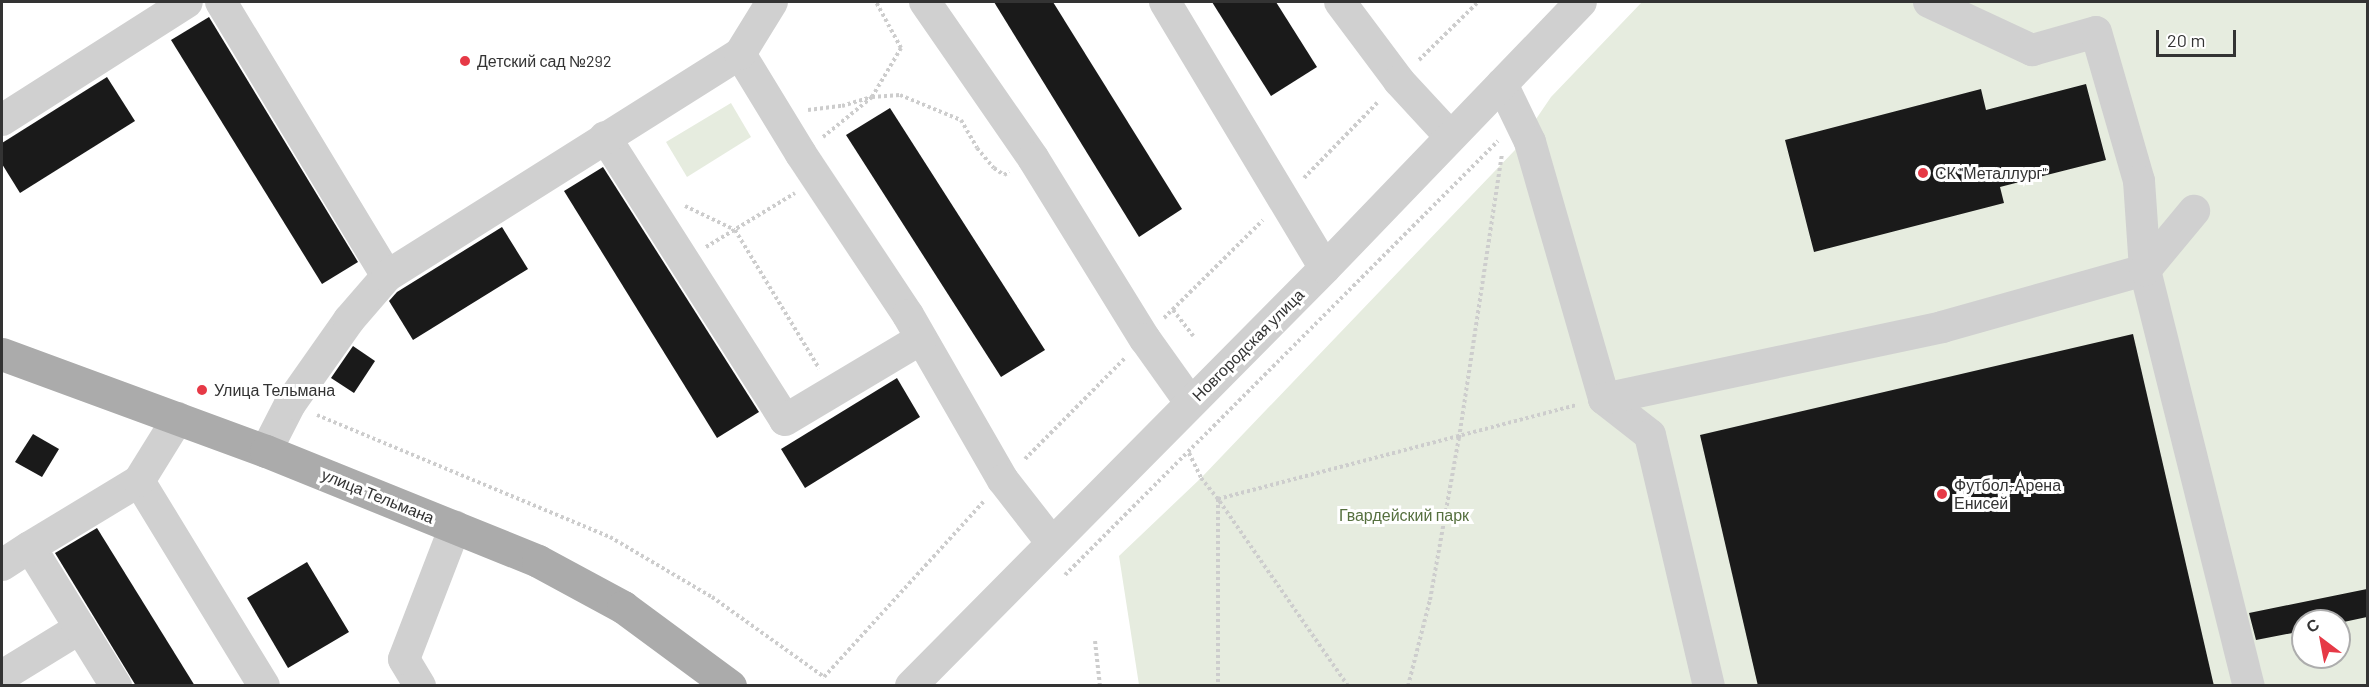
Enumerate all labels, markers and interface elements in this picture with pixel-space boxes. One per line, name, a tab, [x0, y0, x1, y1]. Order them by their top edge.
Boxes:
scale bar	[2159, 18, 2238, 56]
text: 20 m	[2167, 29, 2205, 51]
place label: Детский сад №292	[477, 51, 612, 71]
marker: Детский сад №292	[458, 54, 472, 68]
place label: СК "Металлург"	[1935, 163, 2047, 183]
marker: СК "Металлург"	[1916, 166, 1930, 180]
street label: Новгородская улица	[1188, 285, 1308, 405]
place label: Улица Тельмана	[214, 380, 335, 400]
marker: Улица Тельмана	[195, 383, 209, 397]
street label: улица Тельмана	[319, 465, 437, 527]
place label: Футбол-Арена Енисей	[1954, 475, 2061, 513]
marker: Футбол-Арена Енисей	[1935, 487, 1949, 501]
park label: Гвардейский парк	[1339, 505, 1469, 525]
north arrow	[2291, 609, 2351, 669]
text: С	[2302, 614, 2322, 636]

